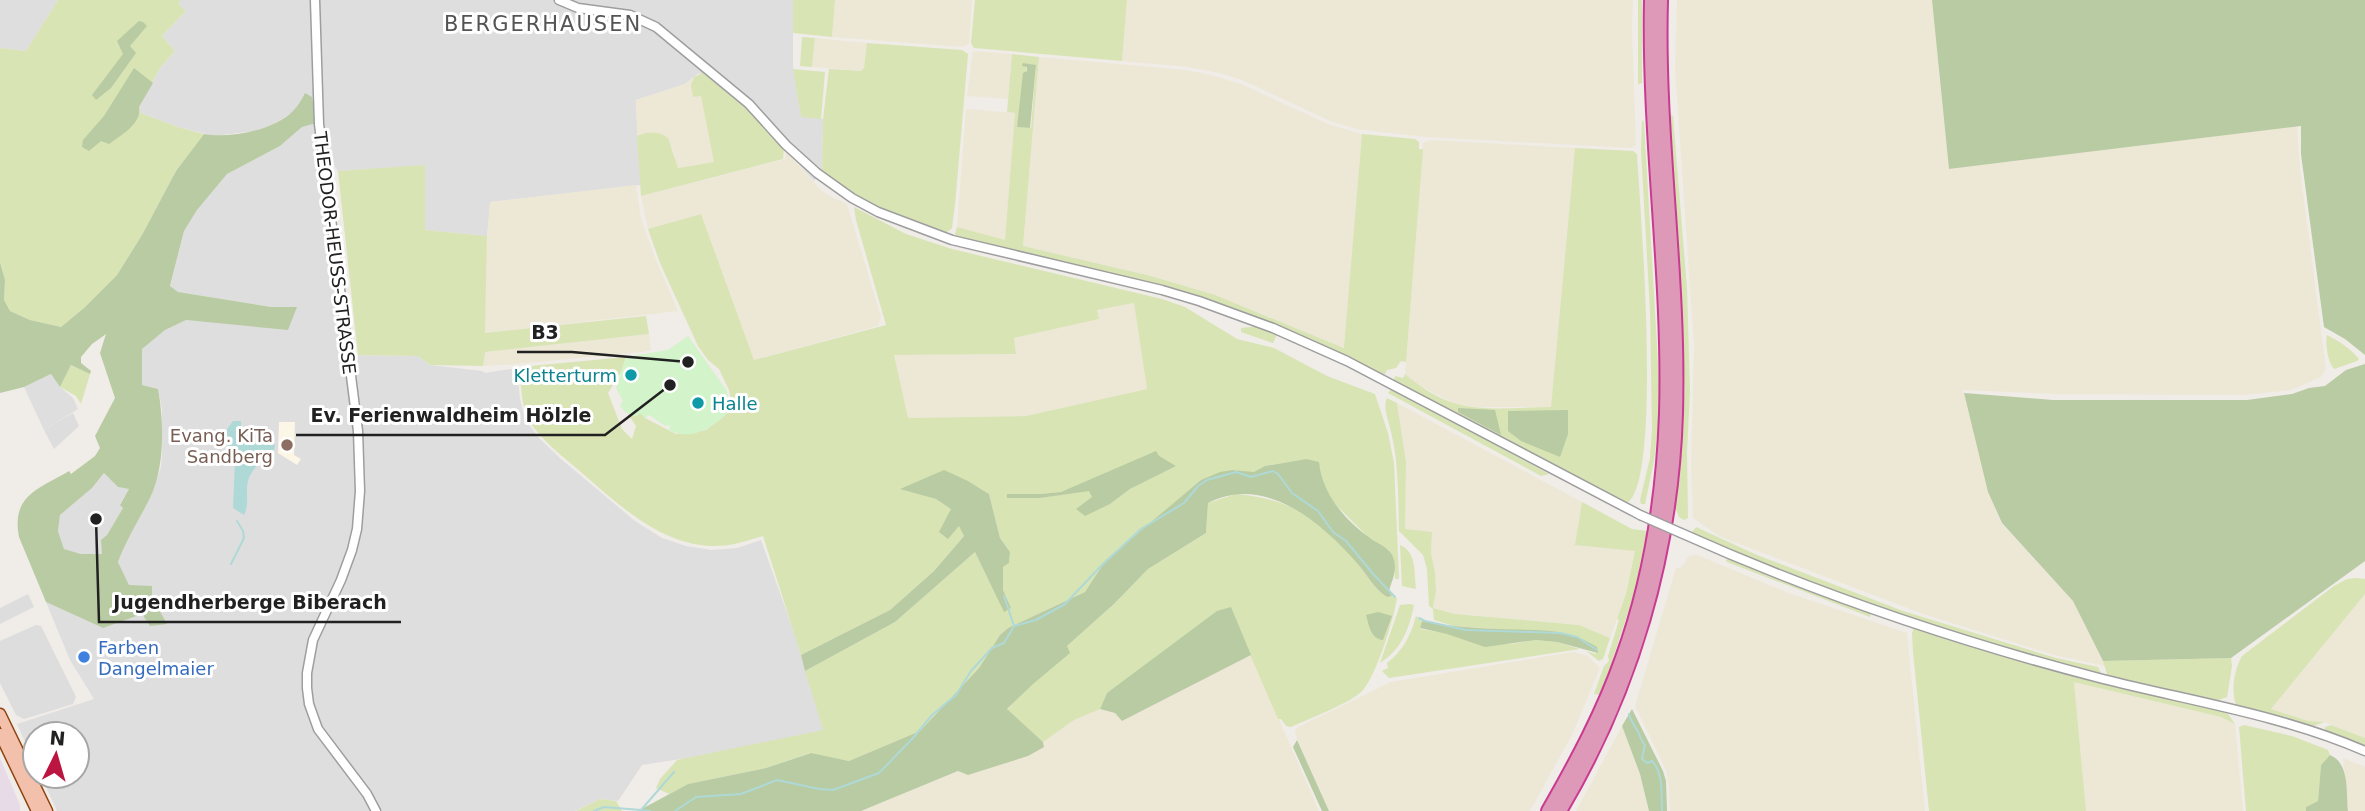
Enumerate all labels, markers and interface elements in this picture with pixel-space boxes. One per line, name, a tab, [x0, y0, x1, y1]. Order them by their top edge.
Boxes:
district label: BERGERHAUSEN	[444, 12, 642, 36]
street label: THEODOR-HEUSS-STRASSE	[310, 129, 360, 376]
callout: B3	[517, 312, 572, 352]
text: B3	[531, 321, 559, 343]
place label: Kletterturm	[513, 365, 617, 386]
marker: Kletterturm	[623, 367, 639, 383]
place label: Halle	[712, 393, 758, 414]
callout: Ev. Ferienwaldheim Hölzle	[296, 395, 605, 435]
marker: Halle	[690, 395, 706, 411]
text: Ev. Ferienwaldheim Hölzle	[311, 404, 591, 426]
place label: Evang. KiTa Sandberg	[170, 425, 273, 467]
marker: Evang. KiTa Sandberg	[279, 437, 295, 453]
callout: Jugendherberge Biberach	[99, 582, 401, 622]
text: Jugendherberge Biberach	[111, 591, 387, 613]
place label: Farben Dangelmaier	[98, 637, 214, 679]
marker: Farben Dangelmaier	[76, 649, 92, 665]
north arrow	[21, 720, 91, 790]
text: N	[49, 726, 66, 750]

